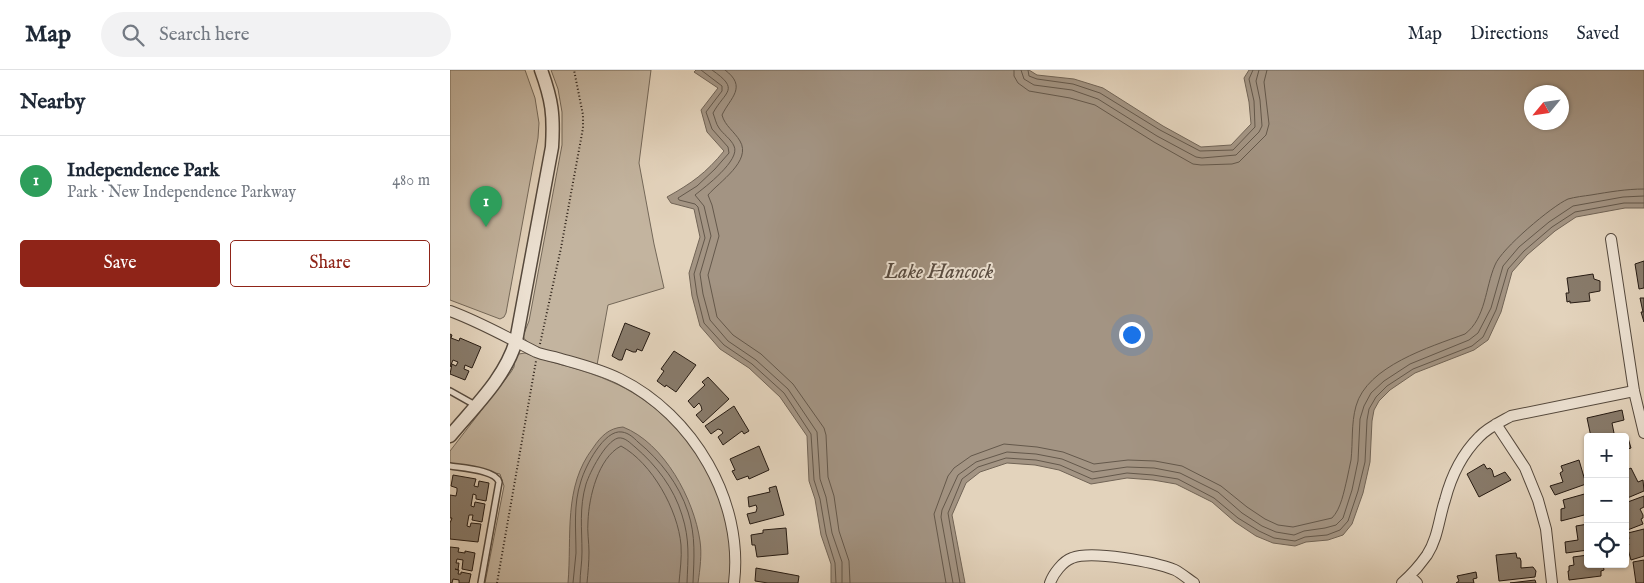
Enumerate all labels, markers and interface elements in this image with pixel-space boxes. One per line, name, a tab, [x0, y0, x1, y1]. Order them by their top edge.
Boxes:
search box	[101, 12, 451, 57]
text: Map	[25, 19, 71, 50]
icon: search	[119, 21, 147, 49]
text: Search here	[159, 23, 250, 47]
text: Map	[1408, 23, 1442, 46]
text: Directions	[1470, 23, 1548, 46]
text: Saved	[1576, 23, 1619, 46]
north arrow	[1524, 85, 1569, 130]
text: Nearby	[20, 89, 85, 116]
text: Independence Park	[67, 159, 219, 183]
text: 1	[33, 171, 39, 191]
text: 480 m	[392, 171, 430, 191]
text: Park · New Independence Parkway	[67, 183, 296, 203]
pin: 1	[470, 186, 502, 227]
button: Save	[20, 240, 220, 287]
button: Share	[230, 240, 430, 287]
water label: Lake Hancock	[884, 259, 994, 286]
your location	[1119, 322, 1145, 348]
map controls	[1584, 433, 1629, 568]
button: +	[1584, 433, 1629, 478]
button: −	[1584, 478, 1629, 523]
button: locate	[1584, 523, 1629, 568]

